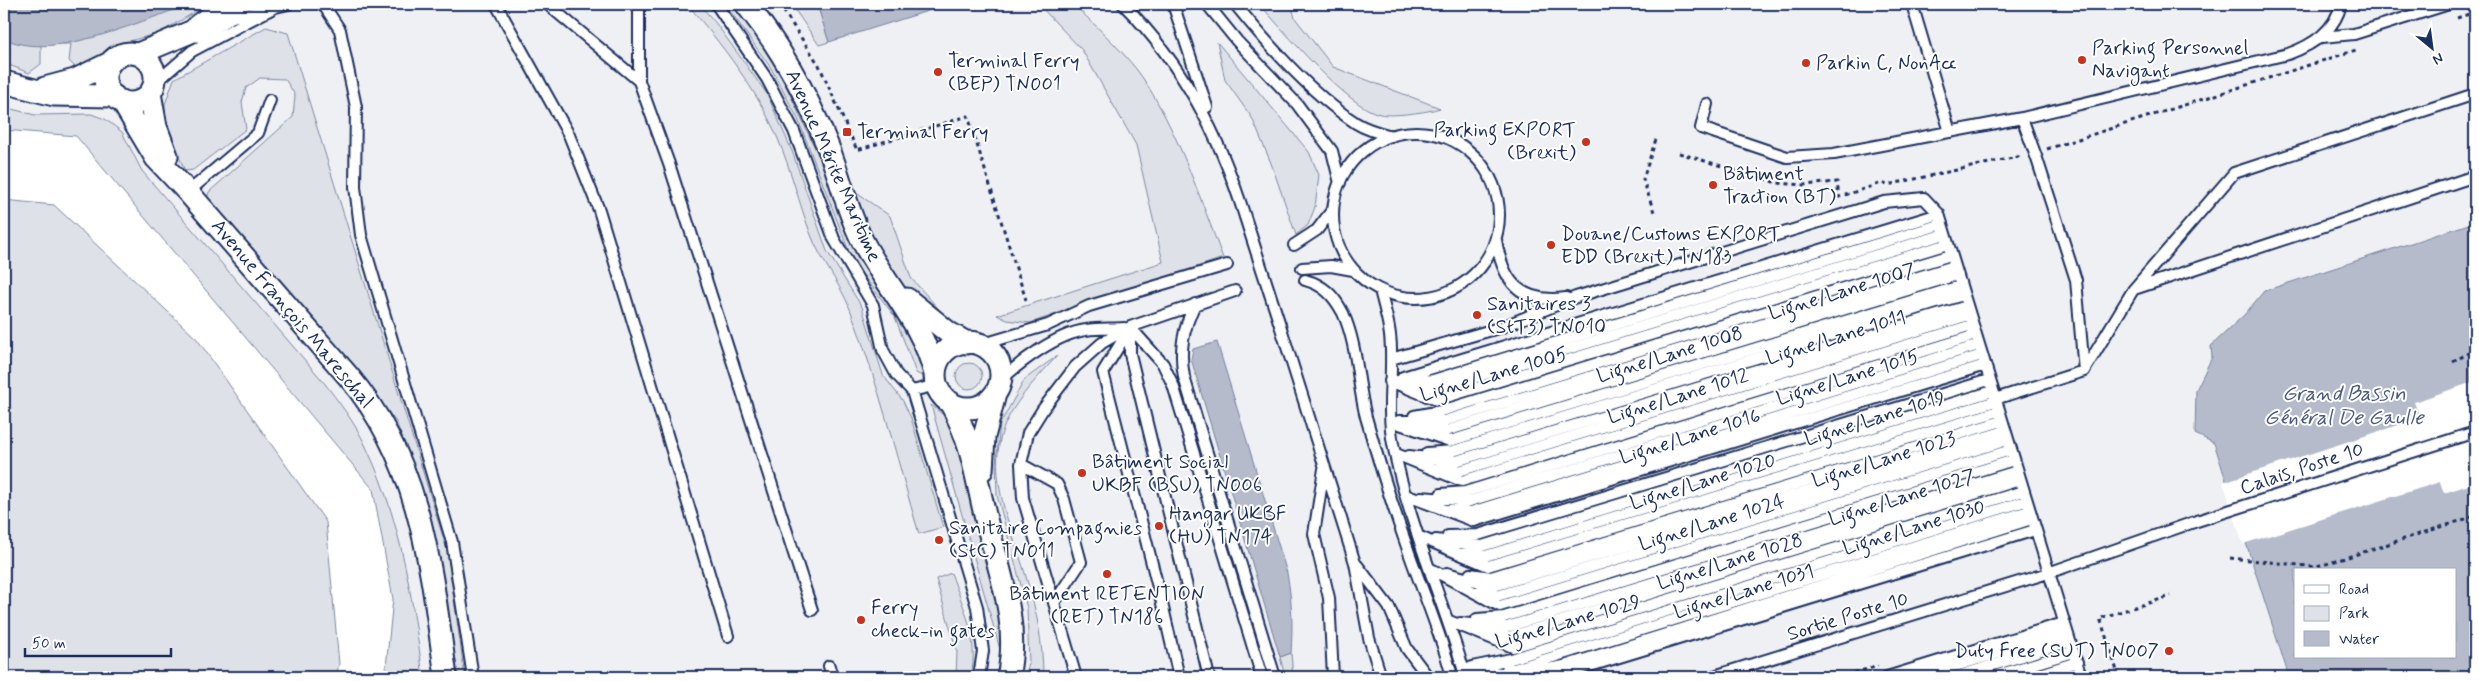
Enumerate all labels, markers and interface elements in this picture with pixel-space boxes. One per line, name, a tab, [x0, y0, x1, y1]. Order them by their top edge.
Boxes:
north arrow	[2406, 22, 2456, 72]
place label: Parking Personnel Navigant	[2092, 35, 2248, 86]
place label: Terminal Ferry (BEP) TN001	[948, 48, 1080, 98]
text: N	[2429, 48, 2446, 69]
place label: Parkin C, NonAcc	[1816, 50, 1957, 77]
marker: Parking Personnel Navigant	[2076, 54, 2088, 66]
marker: Parkin C, NonAcc	[1800, 57, 1812, 69]
street label: Avenue Mérite Maritime	[778, 65, 888, 267]
marker: Terminal Ferry (BEP) TN001	[932, 66, 944, 78]
place label: Parking EXPORT (Brexit)	[1433, 117, 1576, 167]
place label: Terminal Ferry	[857, 119, 989, 146]
marker: Terminal Ferry	[841, 126, 853, 138]
marker: Parking EXPORT (Brexit)	[1580, 136, 1592, 148]
place label: Bâtiment Traction (BT)	[1723, 161, 1836, 211]
marker: Bâtiment Traction (BT)	[1707, 179, 1719, 191]
street label: Avenue François Mareschal	[205, 214, 379, 414]
place label: Douane/Customs EXPORT EDD (Brexit) TN183	[1561, 221, 1781, 271]
marker: Douane/Customs EXPORT EDD (Brexit) TN183	[1545, 239, 1557, 251]
street label: Ligne/Lane 1007	[1765, 257, 1919, 329]
place label: Sanitaires 3 (StT3) TN010	[1487, 291, 1606, 341]
street label: Ligne/Lane 1011	[1763, 304, 1910, 374]
marker: Sanitaires 3 (StT3) TN010	[1471, 309, 1483, 321]
street label: Ligne/Lane 1008	[1594, 320, 1747, 392]
street label: Ligne/Lane 1005	[1417, 341, 1571, 411]
street label: Ligne/Lane 1015	[1773, 343, 1923, 414]
street label: Ligne/Lane 1012	[1604, 363, 1752, 433]
water label: Grand Bassin Général De Gaulle	[2264, 380, 2425, 432]
street label: Ligne/Lane 1019	[1801, 385, 1949, 455]
street label: Ligne/Lane 1016	[1616, 403, 1764, 473]
street label: Ligne/Lane 1023	[1809, 425, 1960, 497]
street label: Calais, Poste 10	[2237, 436, 2367, 502]
street label: Ligne/Lane 1020	[1627, 447, 1780, 519]
place label: Bâtiment Social UKBF (BSU) TN006	[1092, 449, 1262, 499]
street label: Ligne/Lane 1027	[1825, 463, 1979, 535]
marker: Bâtiment Social UKBF (BSU) TN006	[1076, 467, 1088, 479]
street label: Ligne/Lane 1024	[1635, 488, 1789, 560]
street label: Ligne/Lane 1030	[1839, 494, 1989, 564]
place label: Hangar UKBF (HU) TN174	[1169, 501, 1286, 551]
place label: Sanitaire Compagnies (StC) TN011	[949, 515, 1142, 565]
marker: Hangar UKBF (HU) TN174	[1153, 520, 1165, 532]
street label: Ligne/Lane 1028	[1654, 527, 1807, 599]
marker: Sanitaire Compagnies (StC) TN011	[933, 534, 945, 546]
street label: Ligne/Lane 1031	[1671, 558, 1818, 628]
marker: Bâtiment RETENTION (RET) TN186	[1101, 568, 1113, 580]
legend	[2294, 568, 2456, 658]
text: Road	[2339, 580, 2369, 600]
place label: Bâtiment RETENTION (RET) TN186	[1009, 581, 1205, 631]
street label: Sortie Poste 10	[1784, 586, 1912, 648]
street label: Ligne/Lane 1029	[1492, 588, 1645, 658]
place label: Ferry check-in gates	[871, 595, 995, 647]
text: Park	[2339, 604, 2369, 624]
marker: Ferry check-in gates	[855, 614, 867, 626]
scale bar	[25, 626, 171, 658]
text: Water	[2339, 630, 2379, 650]
text: 50 m	[32, 634, 66, 654]
place label: Duty Free (SUT) TN007	[1954, 638, 2159, 665]
marker: Duty Free (SUT) TN007	[2163, 645, 2175, 657]

